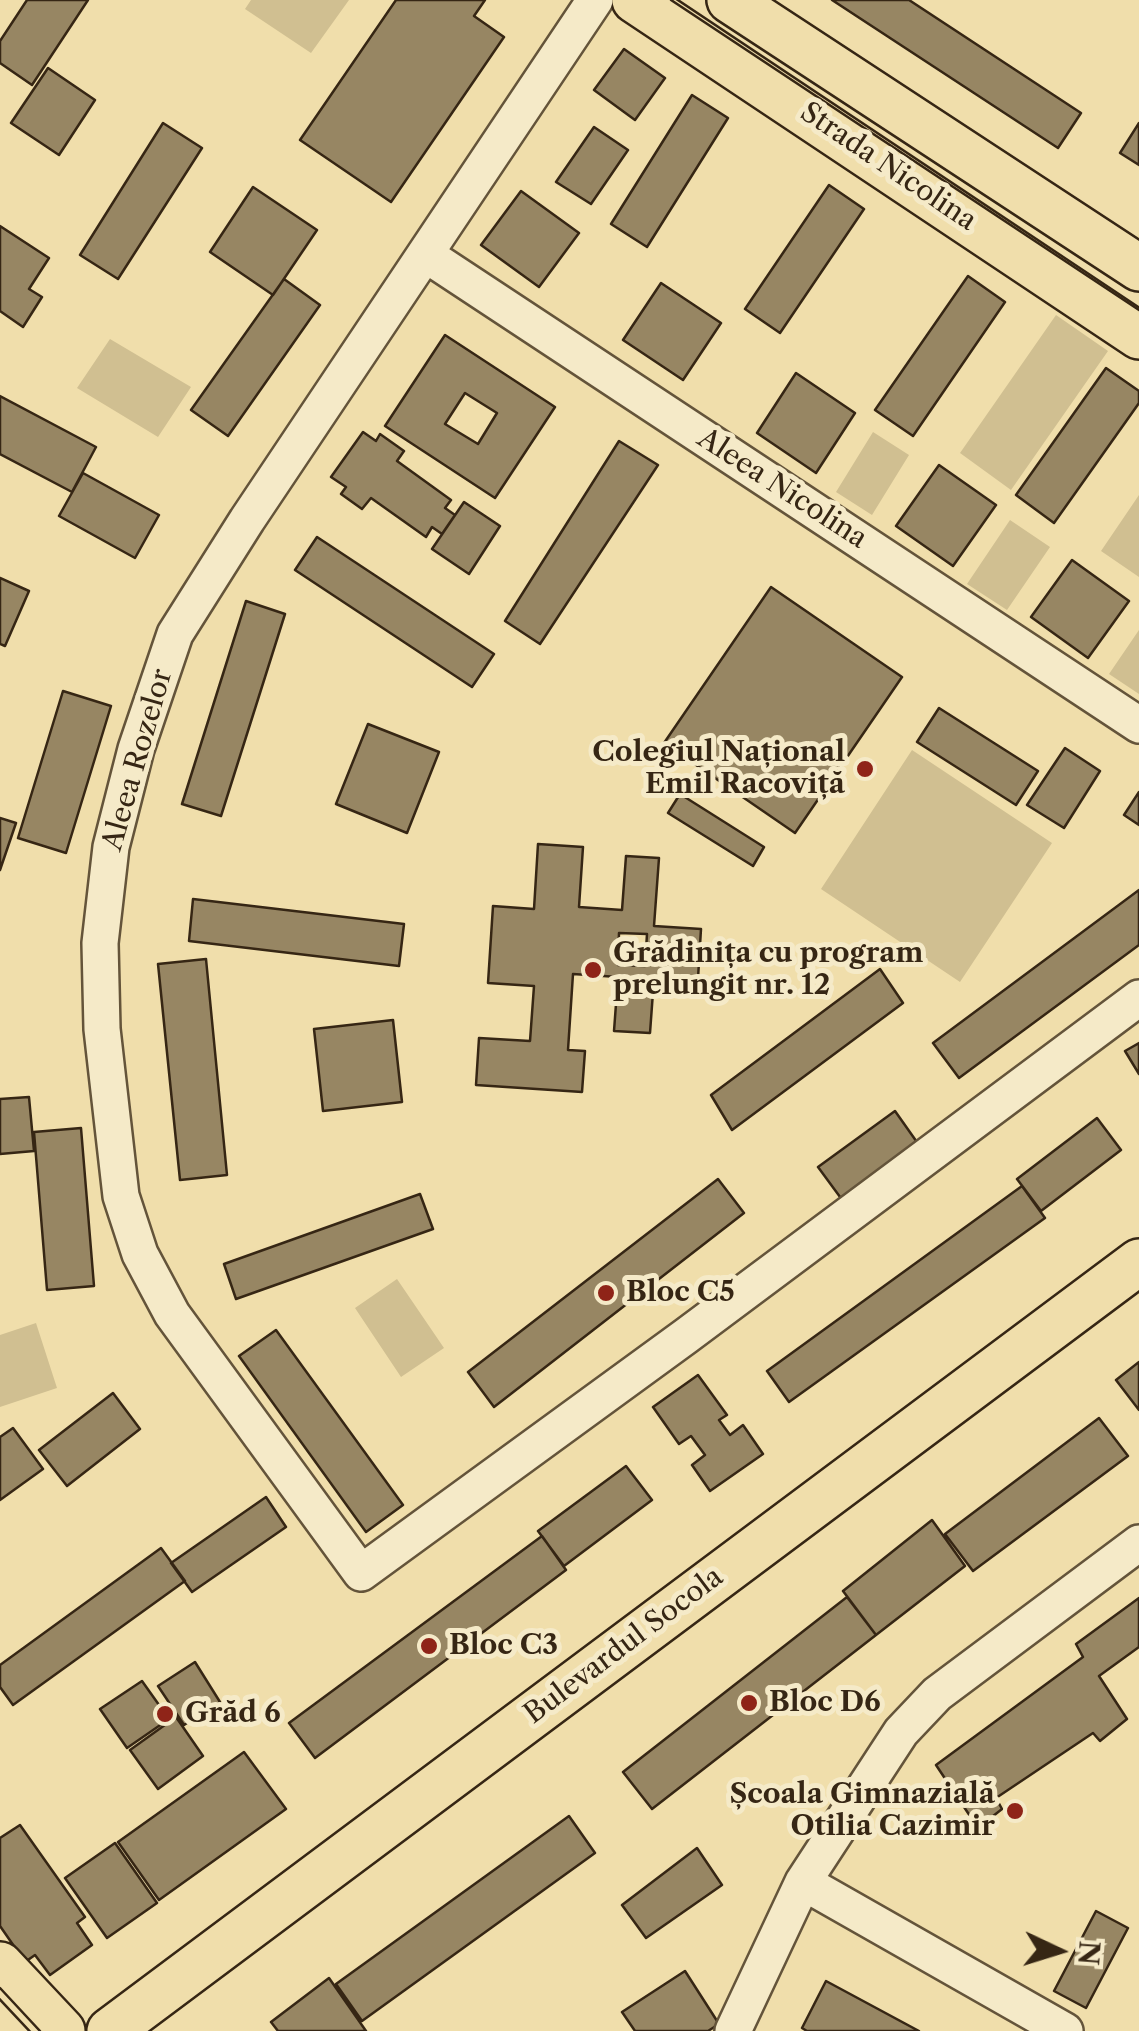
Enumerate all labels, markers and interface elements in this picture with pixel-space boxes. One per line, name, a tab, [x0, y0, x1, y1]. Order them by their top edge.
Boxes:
street label: Strada Nicolina	[794, 96, 982, 238]
street label: Aleea Nicolina	[691, 422, 873, 556]
street label: Aleea Rozelor	[96, 665, 180, 855]
place label: Colegiul Național Emil Racoviță	[592, 736, 845, 802]
marker: Colegiul Național Emil Racoviță	[854, 758, 876, 780]
place label: Grădinița cu program prelungit nr. 12	[613, 937, 923, 1003]
marker: Grădinița cu program prelungit nr. 12	[582, 959, 604, 981]
place label: Bloc C5	[626, 1276, 735, 1310]
marker: Bloc C5	[595, 1282, 617, 1304]
street label: Bulevardul Socola	[518, 1560, 730, 1732]
place label: Bloc C3	[449, 1629, 558, 1663]
marker: Bloc C3	[418, 1635, 440, 1657]
place label: Bloc D6	[769, 1686, 881, 1720]
marker: Bloc D6	[738, 1692, 760, 1714]
place label: Grăd 6	[185, 1697, 281, 1731]
marker: Grăd 6	[154, 1703, 176, 1725]
place label: Școala Gimnazială Otilia Cazimir	[729, 1778, 995, 1844]
marker: Școala Gimnazială Otilia Cazimir	[1004, 1800, 1026, 1822]
north arrow	[1009, 1901, 1109, 2001]
text: N	[1071, 1940, 1107, 1966]

